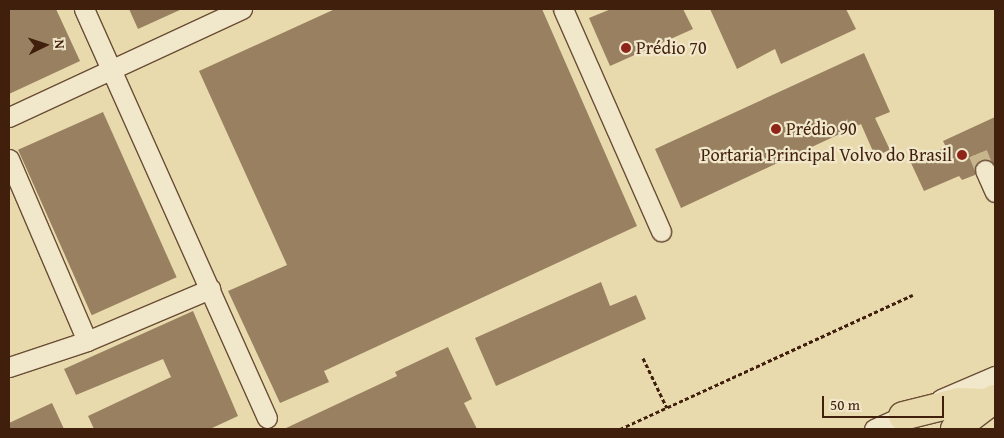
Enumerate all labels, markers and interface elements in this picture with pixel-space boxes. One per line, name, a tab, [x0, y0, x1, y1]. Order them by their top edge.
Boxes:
north arrow	[20, 20, 70, 70]
place label: Prédio 70	[636, 37, 707, 59]
text: N	[50, 39, 70, 49]
marker: Prédio 70	[620, 42, 632, 54]
place label: Prédio 90	[786, 118, 857, 140]
marker: Prédio 90	[770, 123, 782, 135]
place label: Portaria Principal Volvo do Brasil	[701, 144, 952, 166]
marker: Portaria Principal Volvo do Brasil	[956, 149, 968, 161]
scale bar	[824, 386, 946, 418]
text: 50 m	[830, 394, 860, 415]

